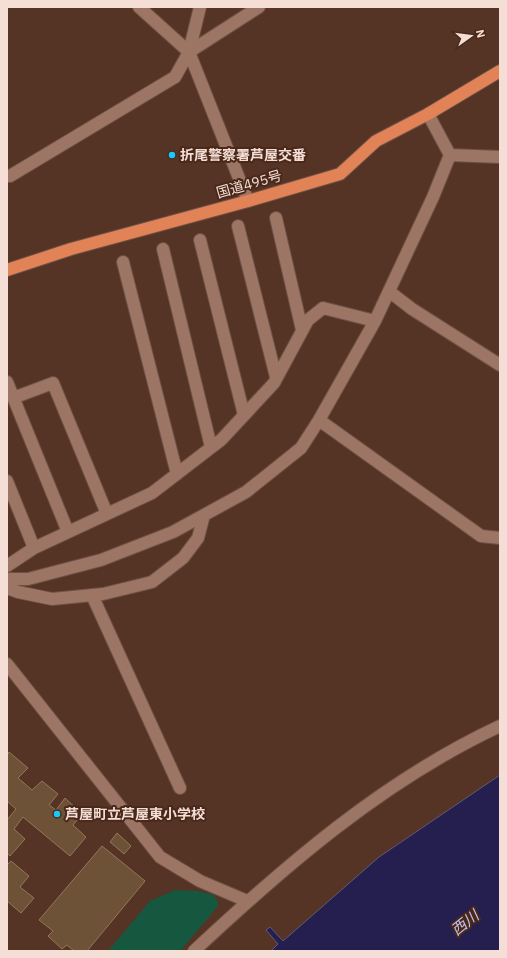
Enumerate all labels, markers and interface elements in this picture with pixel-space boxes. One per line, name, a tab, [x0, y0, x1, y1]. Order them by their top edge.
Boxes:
north arrow	[451, 16, 491, 56]
text: N	[473, 28, 488, 39]
place label: 折尾警察署芦屋交番	[180, 146, 306, 164]
marker: 折尾警察署芦屋交番	[167, 150, 177, 160]
street label: 国道495号	[214, 166, 284, 202]
place label: 芦屋町立芦屋東小学校	[65, 805, 205, 823]
marker: 芦屋町立芦屋東小学校	[52, 809, 62, 819]
water label: 西川	[447, 905, 484, 939]

